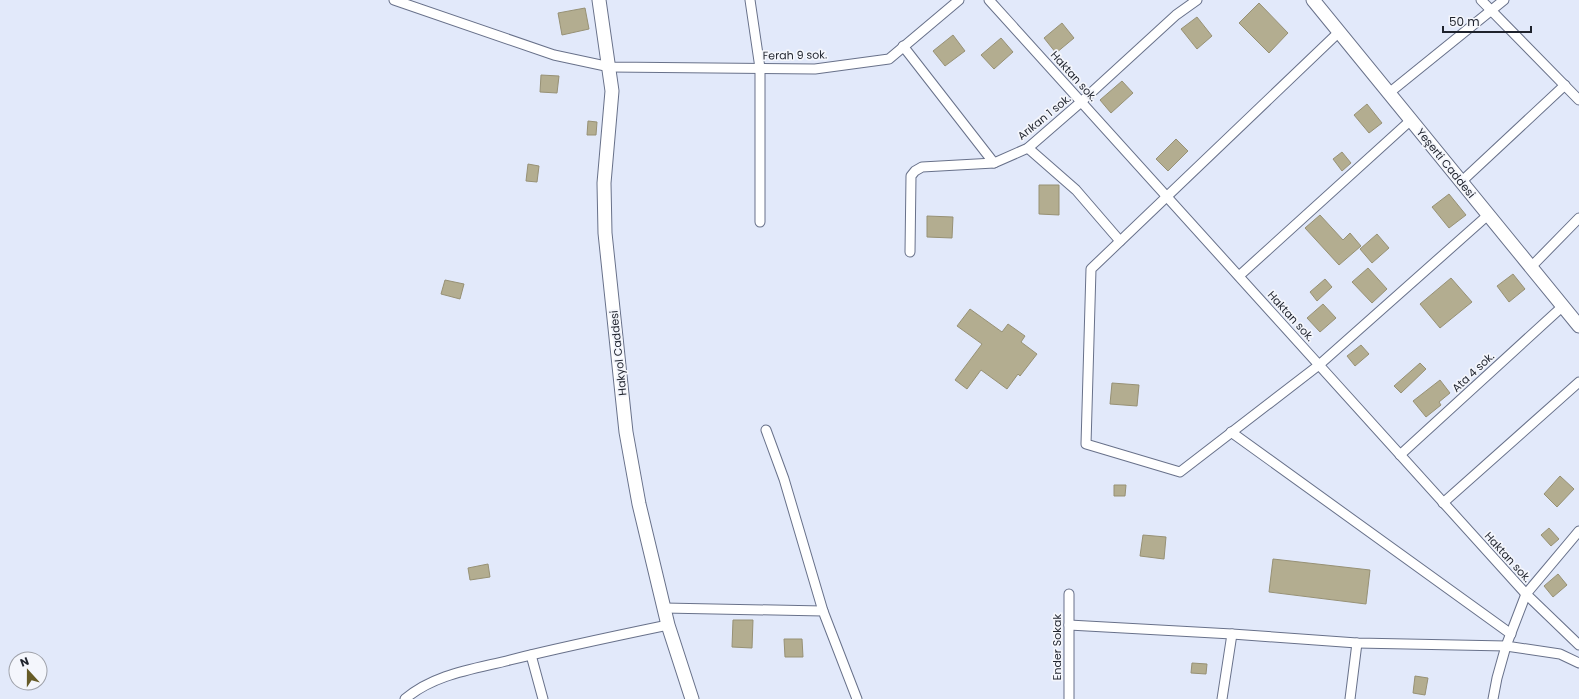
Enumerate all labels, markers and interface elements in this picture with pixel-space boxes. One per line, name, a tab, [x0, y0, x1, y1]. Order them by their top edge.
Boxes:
scale bar	[1443, 8, 1531, 34]
text: 50 m	[1449, 13, 1480, 30]
street label: Ferah 9 sok.	[763, 46, 827, 64]
street label: Haktan sok.	[1047, 47, 1101, 105]
street label: Arıkan 1 sok.	[1014, 90, 1074, 144]
street label: Yeşerti Caddesi	[1413, 125, 1479, 202]
street label: Haktan sok.	[1264, 287, 1318, 345]
street label: Hakyol Caddesi	[606, 309, 630, 396]
street label: Ata 4 sok.	[1448, 348, 1498, 396]
street label: Haktan sok.	[1481, 528, 1535, 586]
street label: Ender Sokak	[1049, 614, 1065, 680]
north arrow	[8, 651, 48, 691]
text: N	[18, 653, 31, 671]

